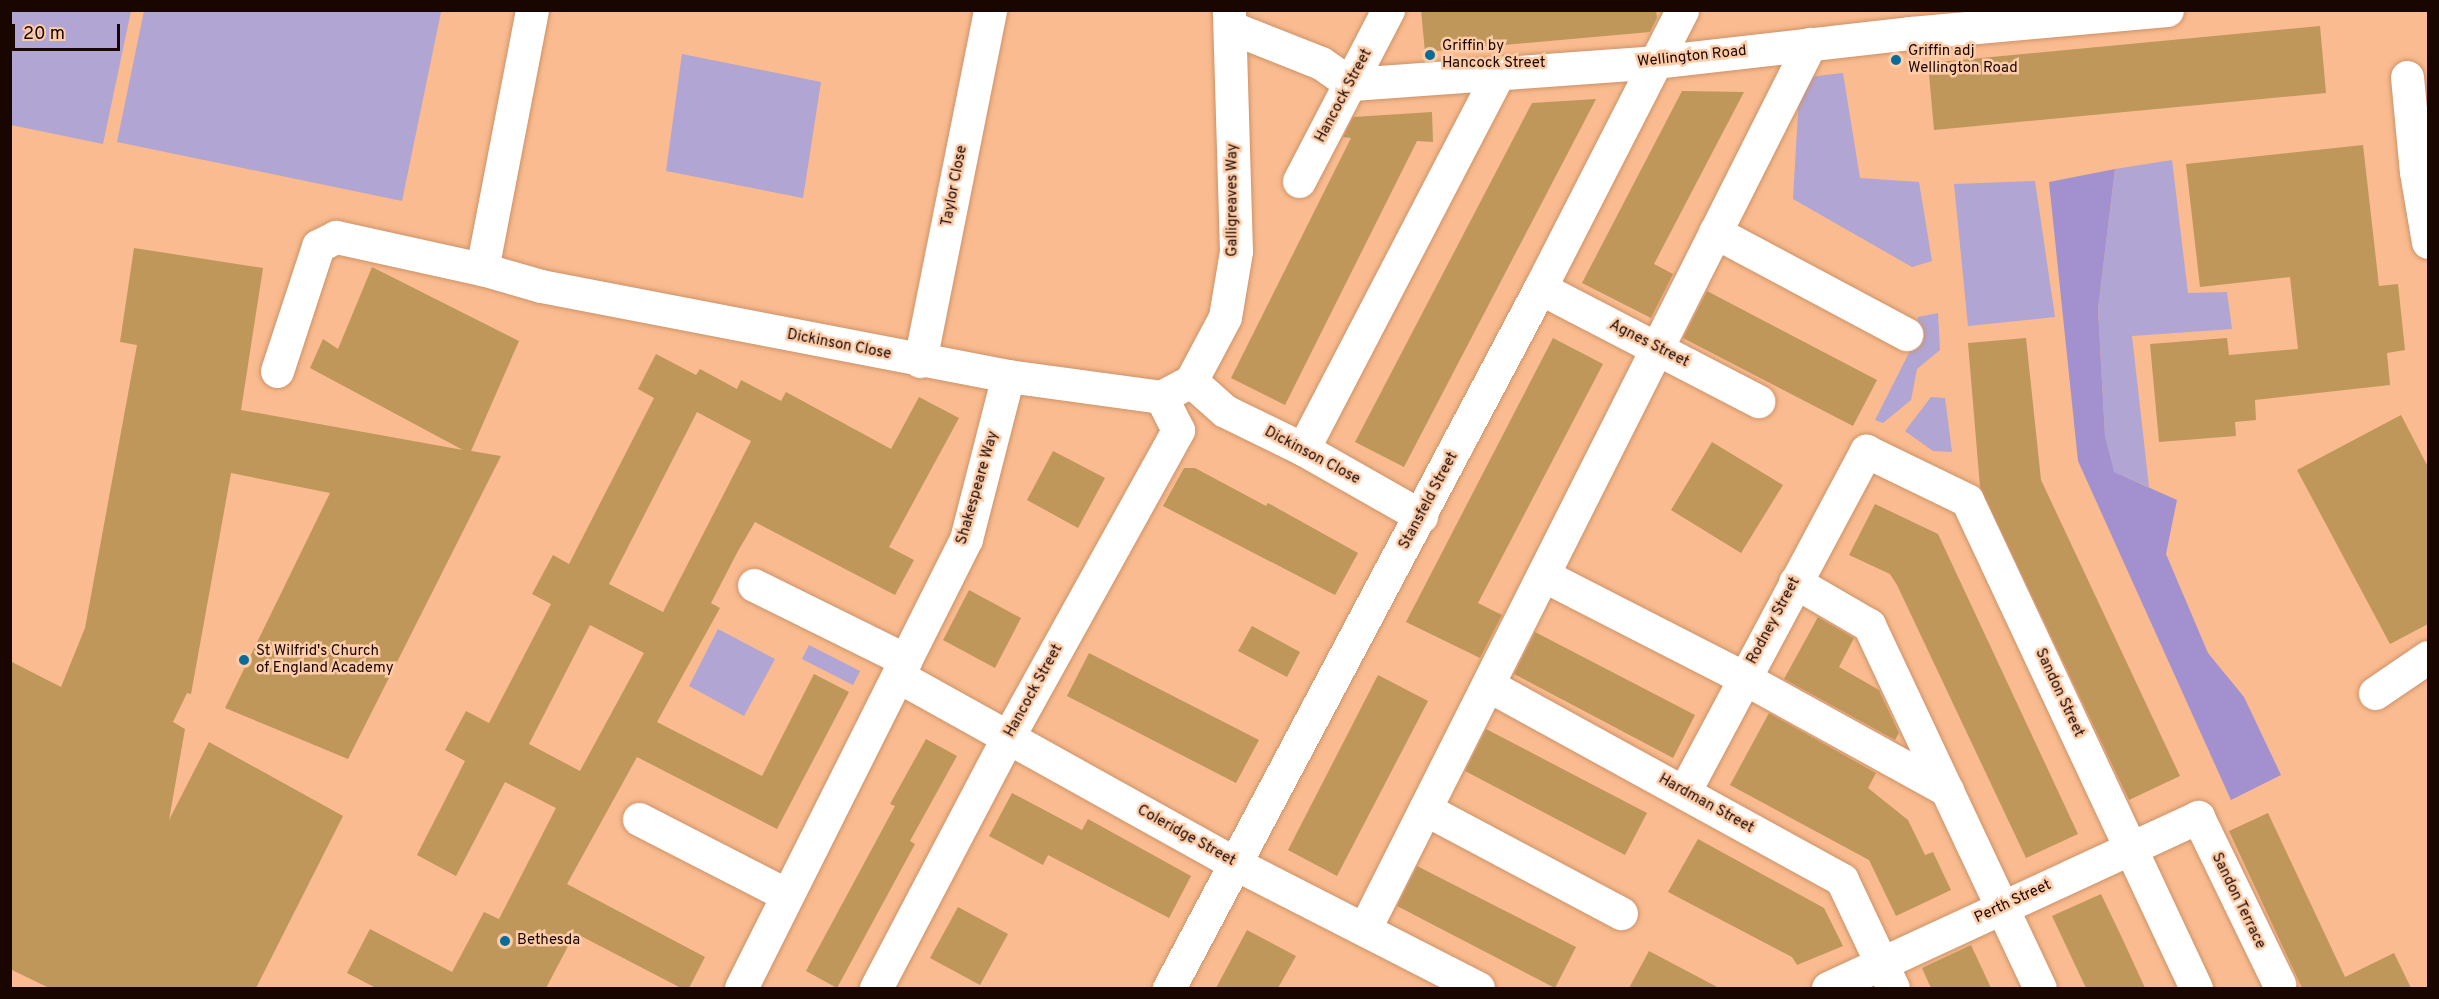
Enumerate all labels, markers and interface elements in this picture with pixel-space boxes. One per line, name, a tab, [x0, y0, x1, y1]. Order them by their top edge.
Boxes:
scale bar	[15, 12, 123, 50]
text: 20 m	[23, 23, 65, 46]
place label: Griffin by Hancock Street	[1442, 37, 1545, 72]
street label: Wellington Road	[1637, 42, 1747, 72]
place label: Griffin adj Wellington Road	[1908, 42, 2018, 77]
street label: Hancock Street	[1312, 46, 1376, 146]
marker: Griffin by Hancock Street	[1423, 48, 1437, 62]
marker: Griffin adj Wellington Road	[1889, 53, 1903, 67]
street label: Galligreaves Way	[1224, 143, 1242, 257]
street label: Taylor Close	[938, 144, 972, 228]
street label: Agnes Street	[1606, 316, 1692, 372]
street label: Dickinson Close	[785, 326, 893, 364]
street label: Dickinson Close	[1261, 423, 1363, 489]
street label: Shakespeare Way	[953, 429, 1003, 547]
street label: Stansfeld Street	[1396, 449, 1462, 553]
street label: Rodney Street	[1744, 574, 1804, 668]
street label: Hancock Street	[1001, 641, 1067, 741]
place label: St Wilfrid's Church of England Academy	[256, 642, 394, 677]
street label: Sandon Street	[2031, 646, 2087, 740]
marker: St Wilfrid's Church of England Academy	[237, 653, 251, 667]
street label: Hardman Street	[1655, 770, 1757, 838]
street label: Coleridge Street	[1134, 802, 1238, 870]
street label: Sandon Terrace	[2207, 850, 2269, 952]
street label: Perth Street	[1972, 876, 2054, 928]
place label: Bethesda	[517, 932, 580, 950]
marker: Bethesda	[498, 934, 512, 948]

